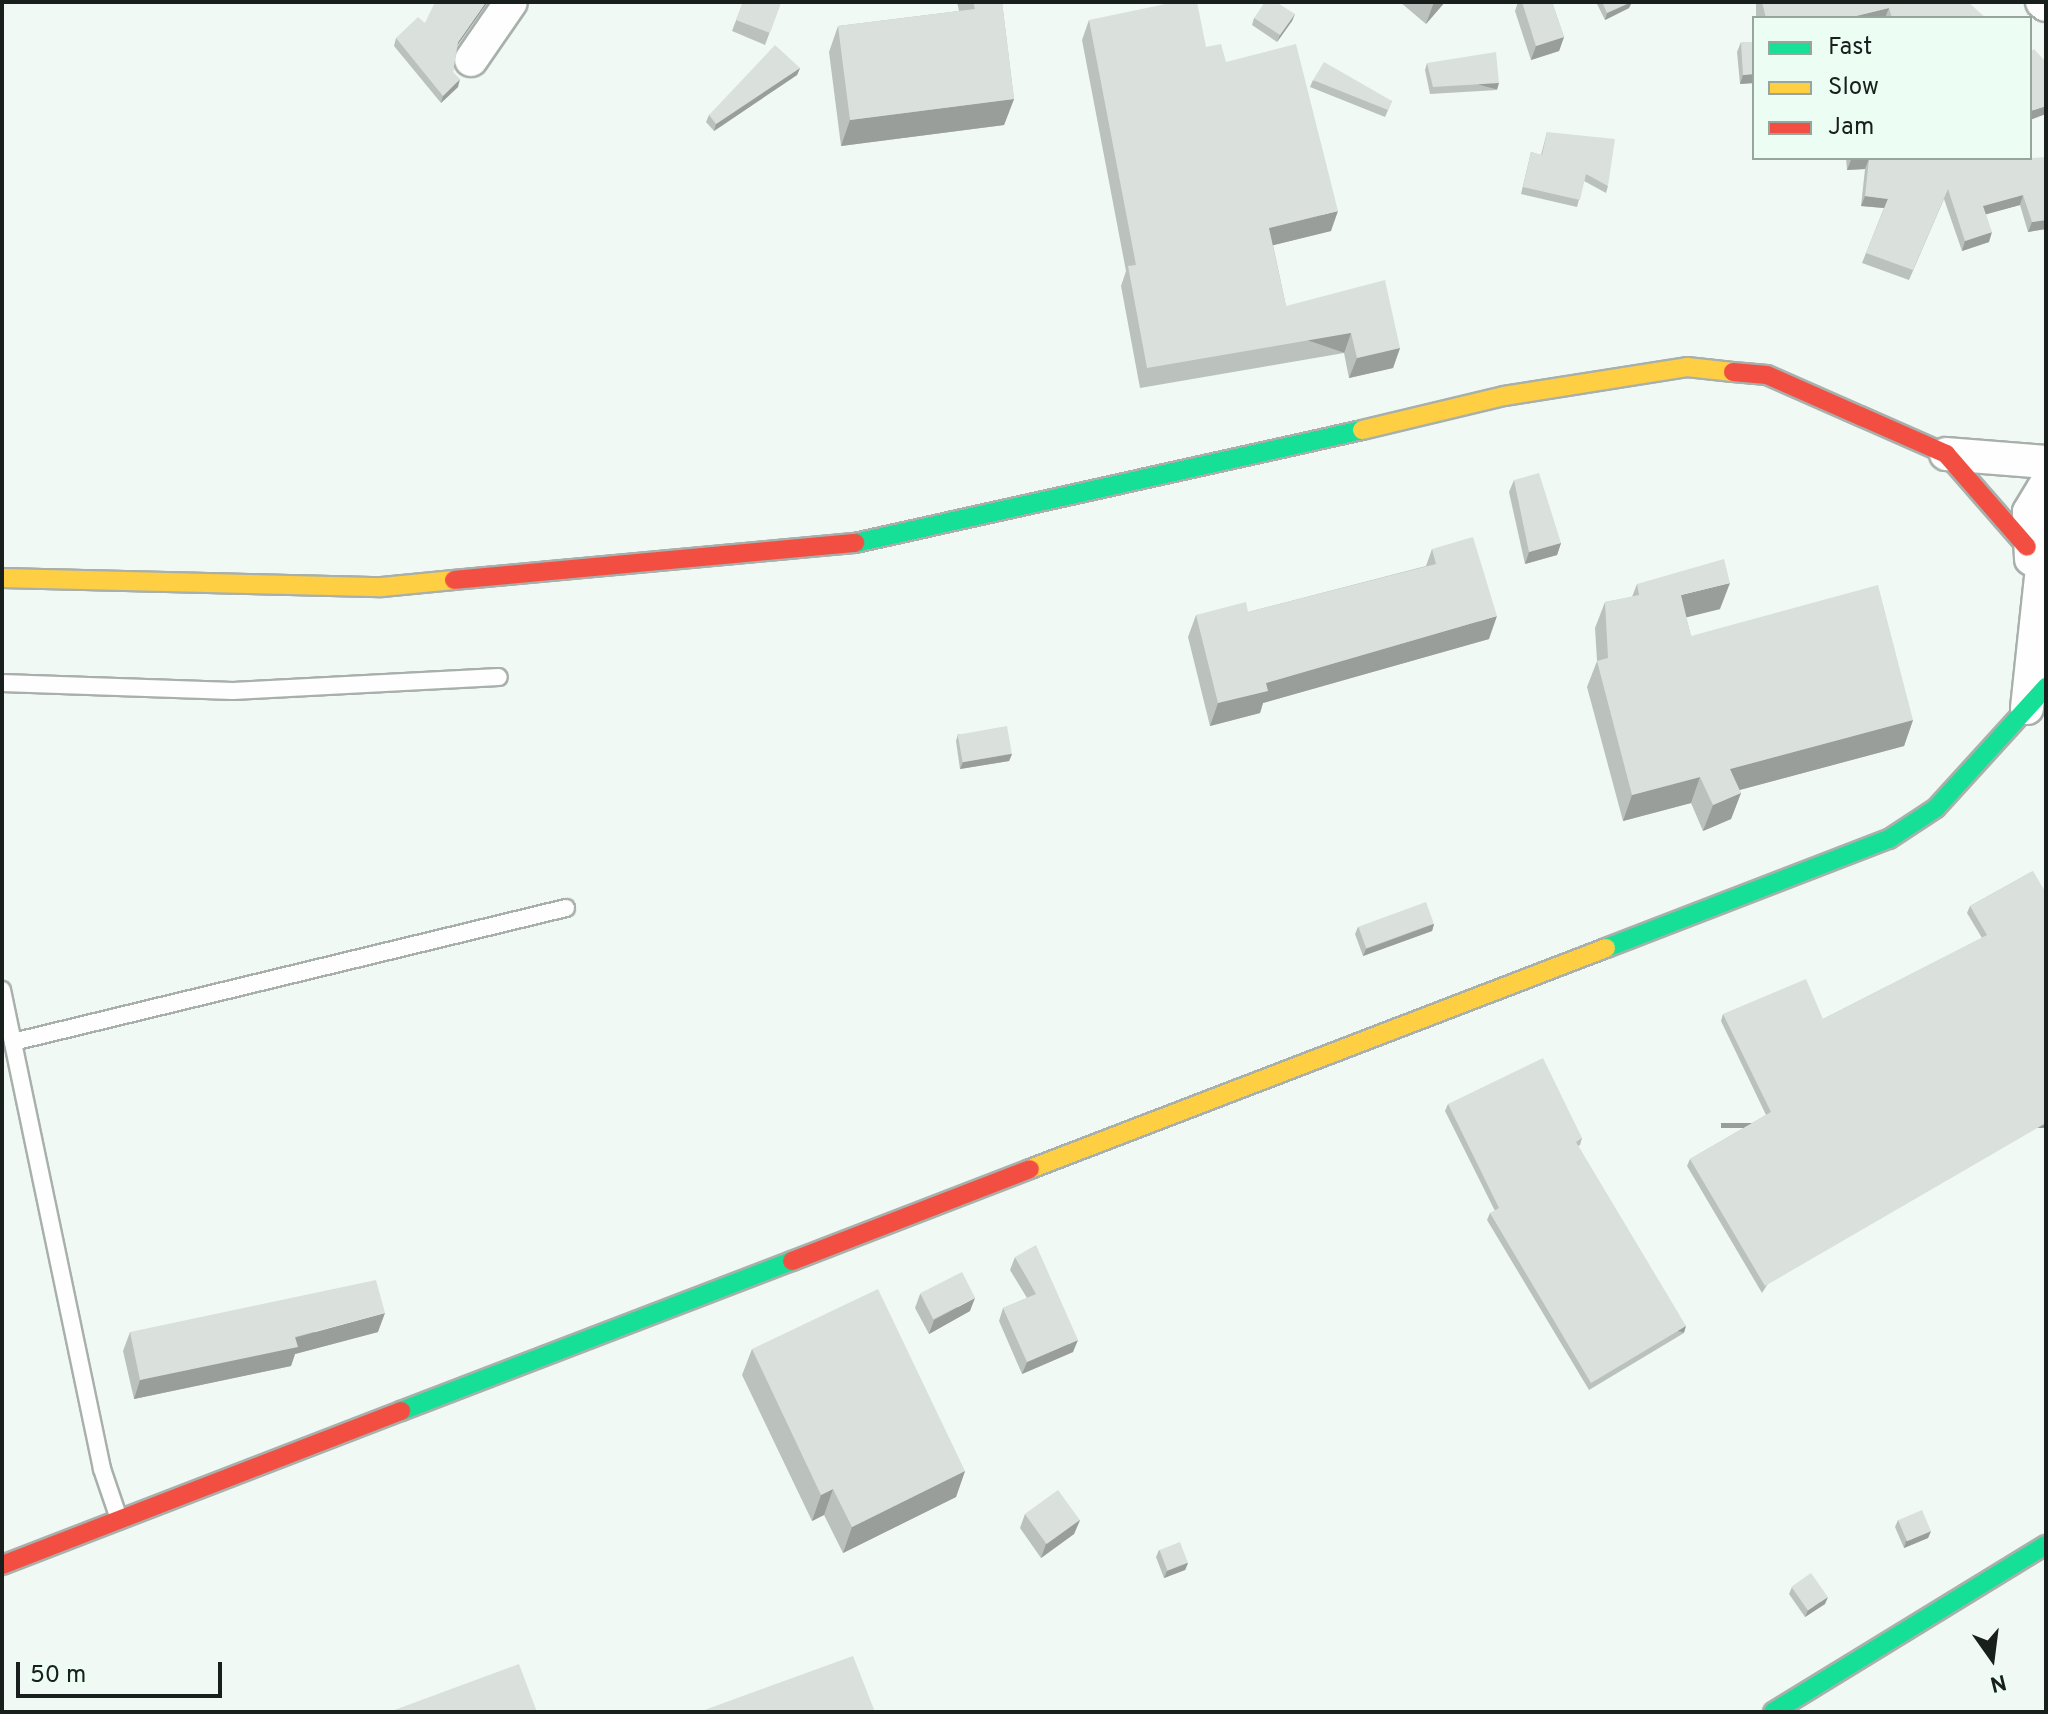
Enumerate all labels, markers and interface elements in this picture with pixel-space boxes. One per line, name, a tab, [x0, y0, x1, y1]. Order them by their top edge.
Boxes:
legend	[1752, 16, 2032, 160]
text: Fast	[1828, 33, 1872, 63]
text: Slow	[1828, 73, 1879, 103]
text: Jam	[1828, 113, 1874, 143]
north arrow	[1952, 1618, 2032, 1698]
scale bar	[20, 1646, 226, 1696]
text: 50 m	[30, 1661, 86, 1691]
text: N	[1987, 1667, 2009, 1697]

